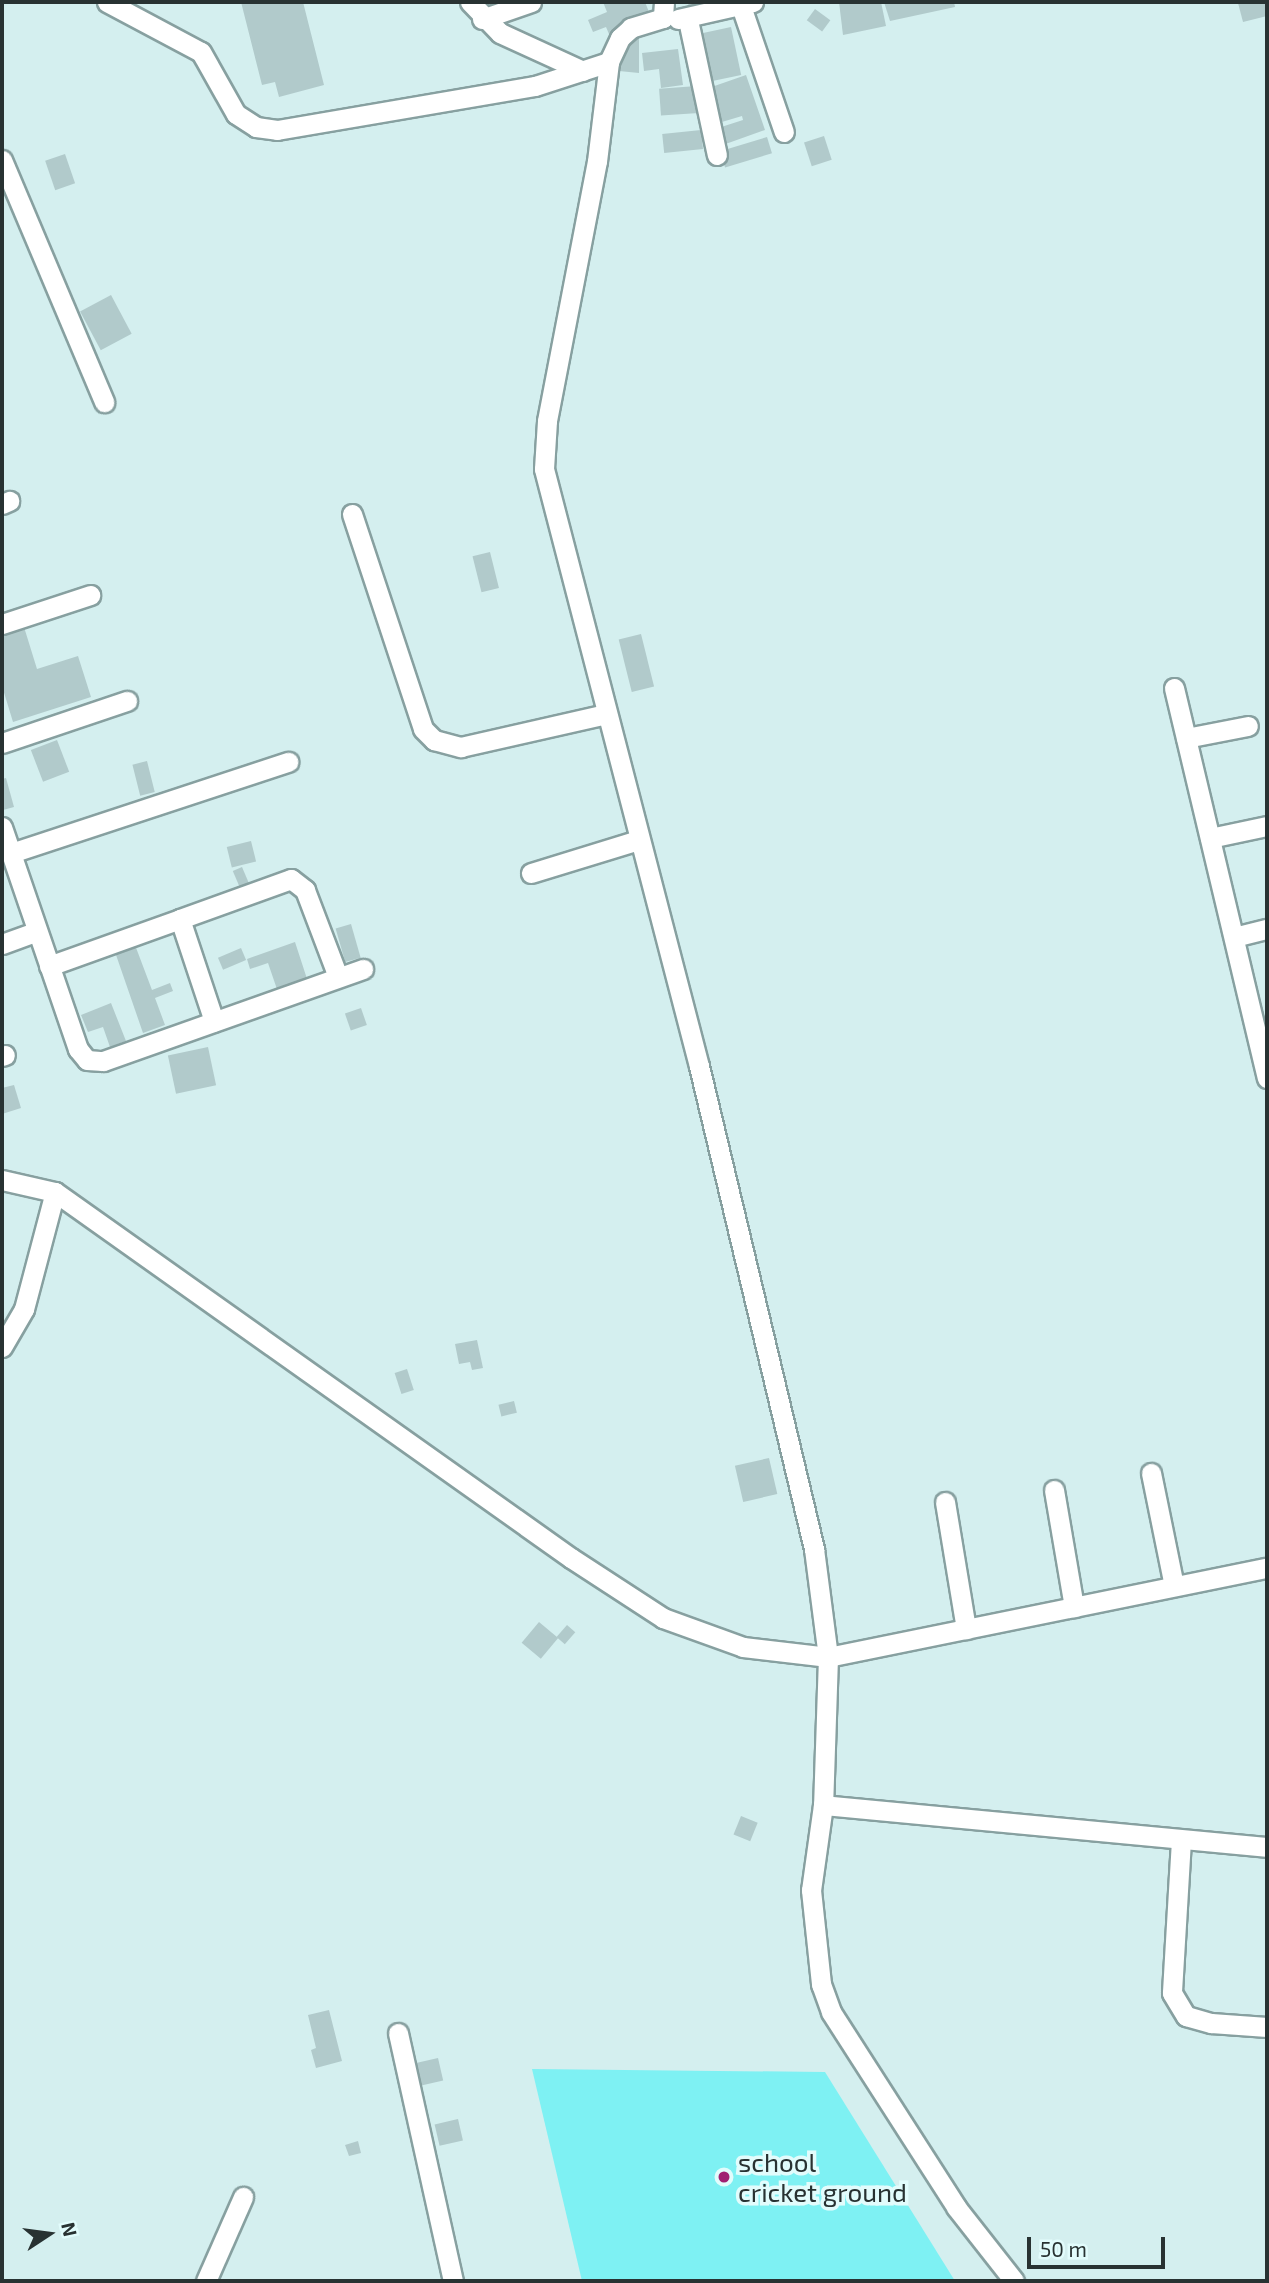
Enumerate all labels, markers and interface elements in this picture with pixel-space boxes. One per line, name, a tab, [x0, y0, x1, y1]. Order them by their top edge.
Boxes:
place label: school cricket ground	[738, 2146, 907, 2208]
marker: school cricket ground	[716, 2169, 732, 2185]
north arrow	[14, 2199, 84, 2269]
text: N	[57, 2220, 83, 2238]
scale bar	[1031, 2224, 1169, 2268]
text: 50 m	[1040, 2236, 1087, 2261]

